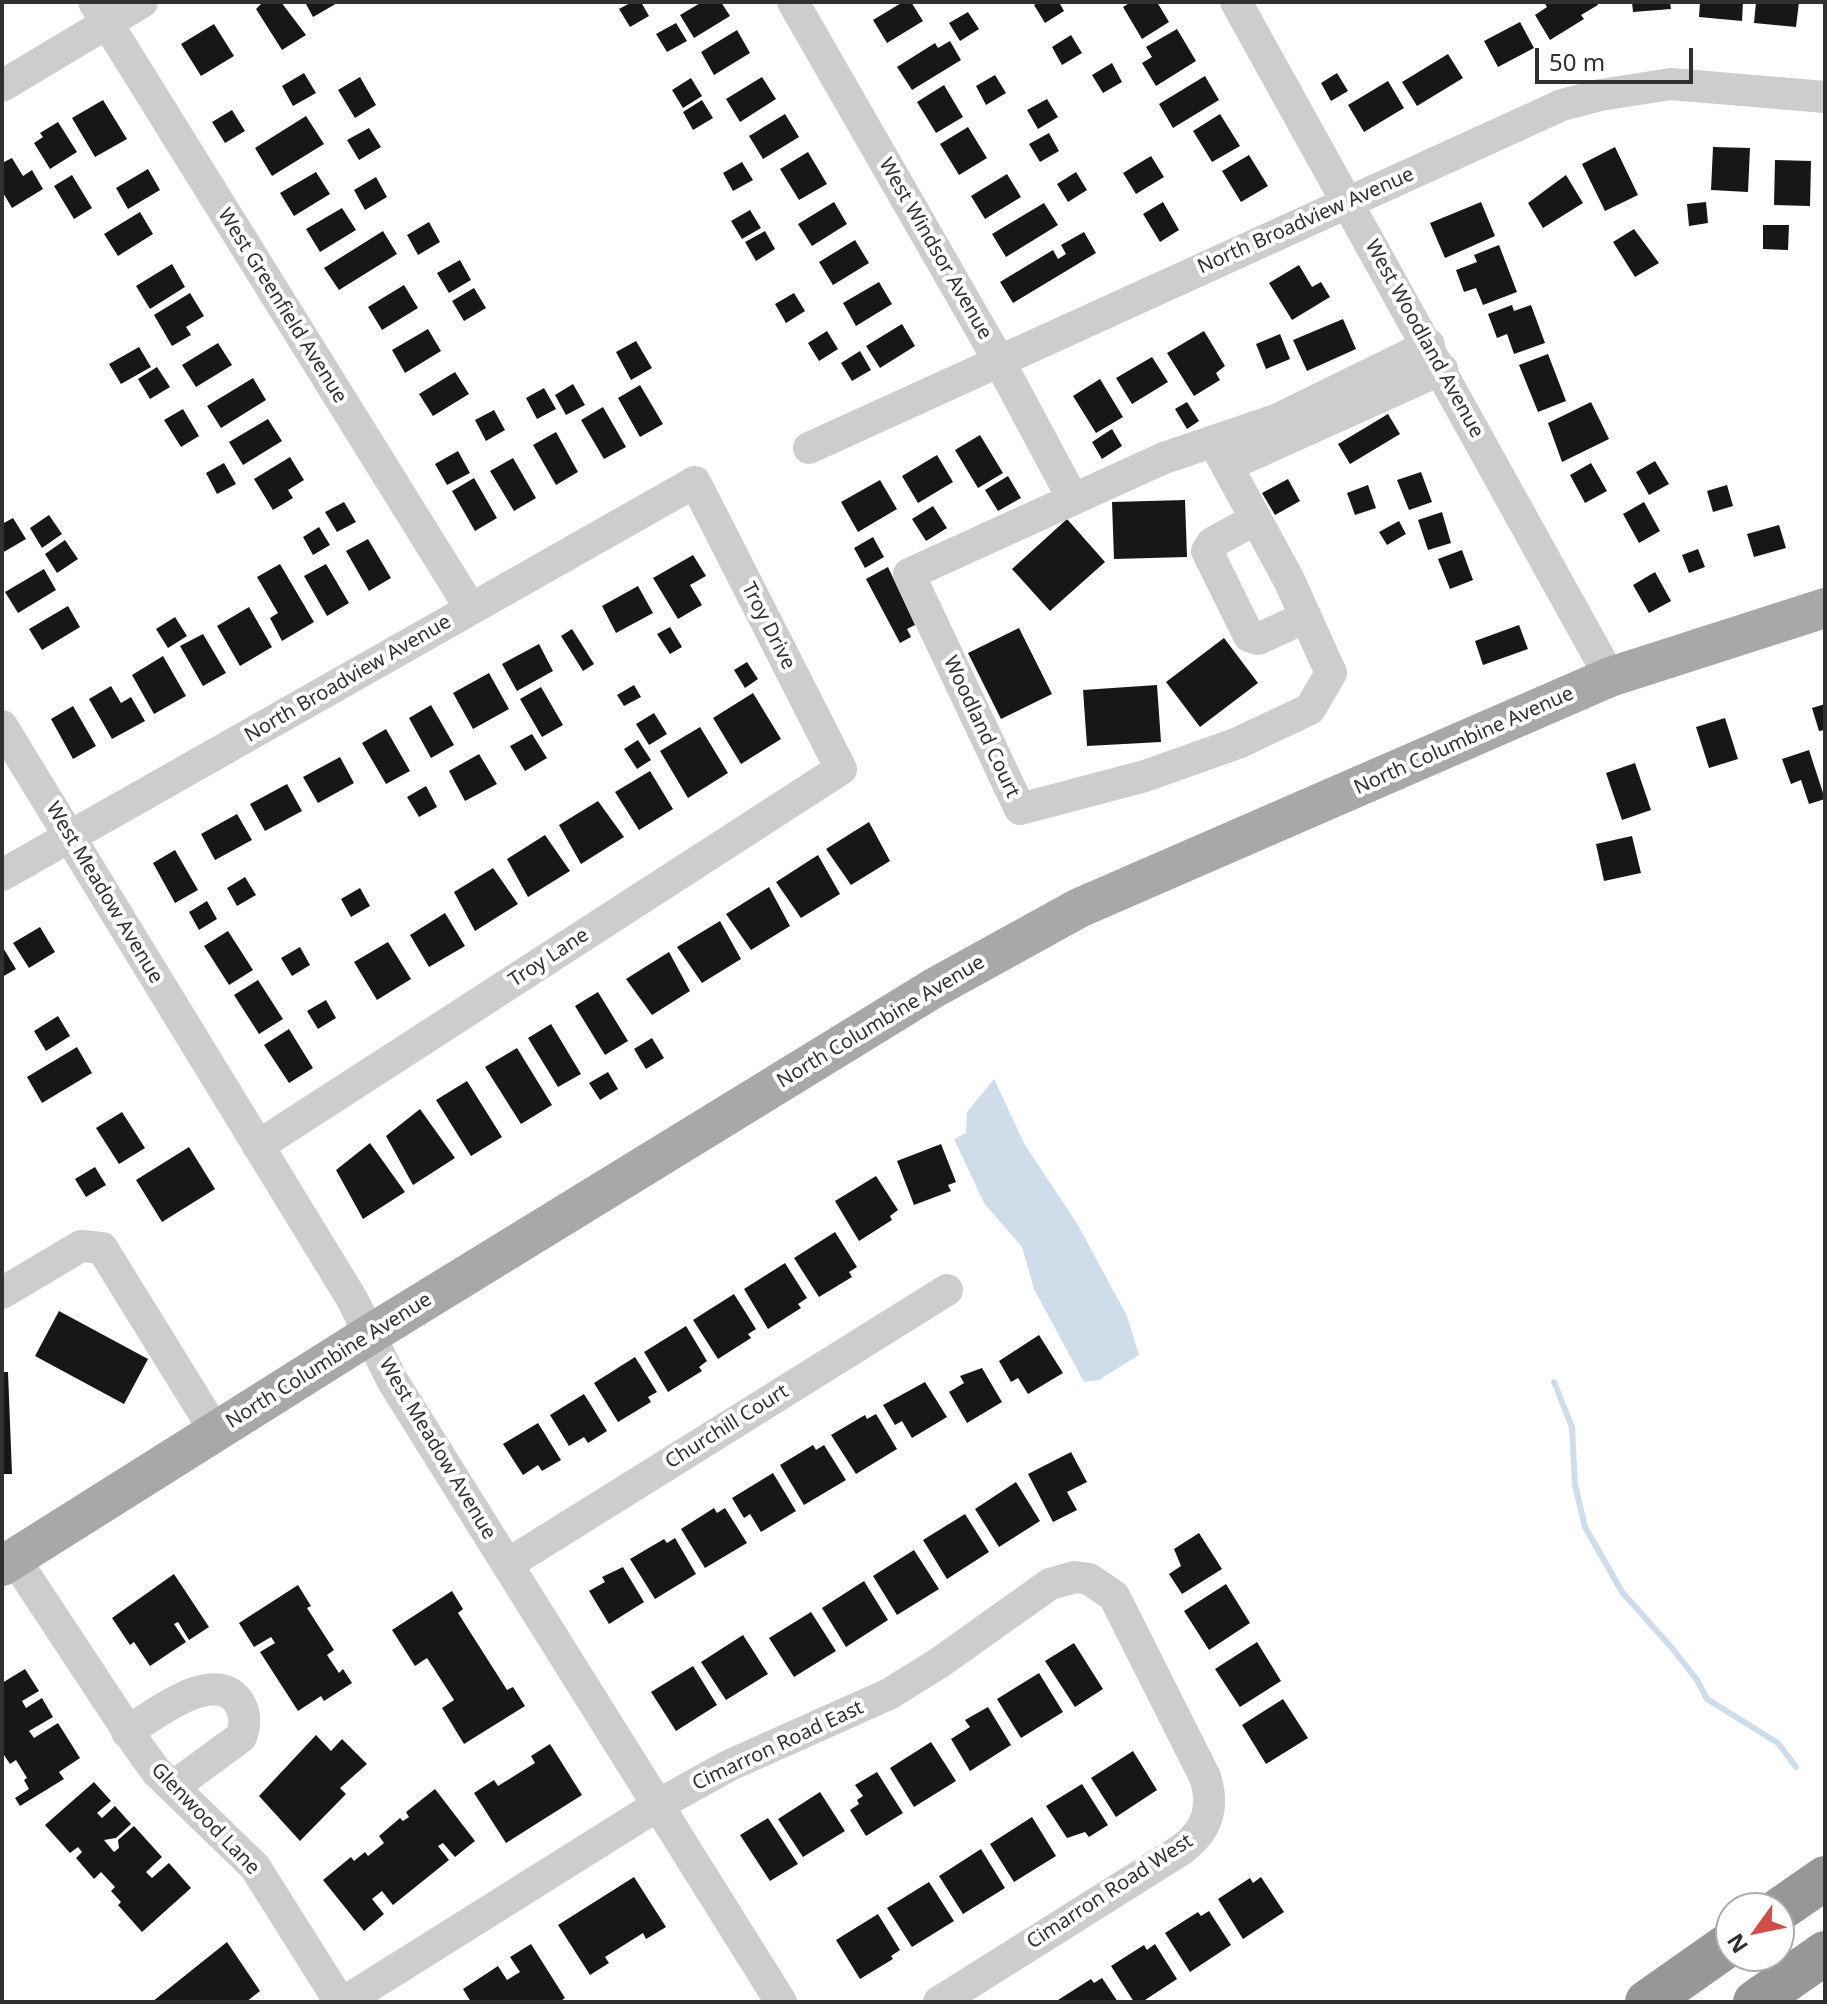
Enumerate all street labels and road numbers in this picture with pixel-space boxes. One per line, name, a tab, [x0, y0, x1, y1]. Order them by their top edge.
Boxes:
street label: West Windsor Avenue	[873, 154, 997, 344]
street label: North Broadview Avenue	[1194, 162, 1418, 280]
street label: West Greenfield Avenue	[212, 204, 352, 408]
street label: West Woodland Avenue	[1360, 236, 1488, 442]
street label: Troy Drive	[736, 578, 800, 674]
street label: North Broadview Avenue	[241, 610, 455, 748]
street label: Woodland Court	[938, 652, 1024, 802]
street label: North Columbine Avenue	[1350, 682, 1578, 800]
street label: West Meadow Avenue	[40, 798, 168, 988]
street label: Troy Lane	[505, 923, 593, 993]
street label: North Columbine Avenue	[773, 950, 989, 1094]
street label: North Columbine Avenue	[222, 1288, 436, 1434]
street label: West Meadow Avenue	[373, 1354, 501, 1544]
street label: Churchill Court	[661, 1380, 793, 1474]
street label: Cimarron Road East	[689, 1696, 867, 1796]
street label: Glenwood Lane	[146, 1758, 264, 1880]
street label: Cimarron Road West	[1023, 1829, 1197, 1955]

